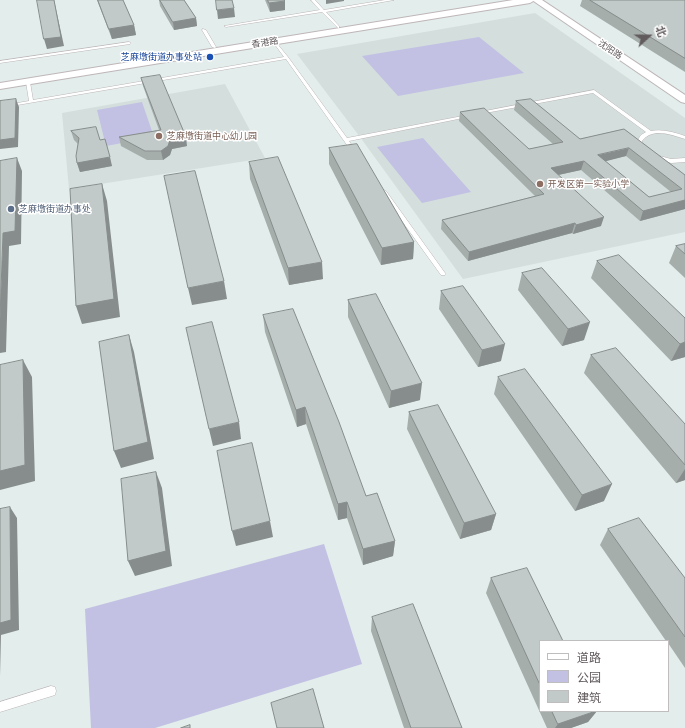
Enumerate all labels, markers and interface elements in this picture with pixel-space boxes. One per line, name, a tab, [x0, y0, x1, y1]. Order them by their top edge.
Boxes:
north arrow	[629, 16, 669, 56]
text: 北	[653, 24, 669, 39]
street label: 香港路	[251, 36, 279, 50]
street label: 沈阳路	[596, 38, 624, 62]
place label: 芝麻墩街道办事处站	[121, 52, 202, 62]
marker: 芝麻墩街道办事处站	[205, 52, 215, 62]
marker: 芝麻墩街道中心幼儿园	[154, 131, 164, 141]
place label: 芝麻墩街道中心幼儿园	[167, 131, 257, 141]
marker: 开发区第一实验小学	[535, 179, 545, 189]
place label: 开发区第一实验小学	[548, 179, 629, 189]
marker: 芝麻墩街道办事处	[6, 204, 16, 214]
place label: 芝麻墩街道办事处	[19, 204, 91, 214]
legend	[539, 640, 669, 712]
text: 道路	[577, 651, 601, 665]
text: 公园	[577, 671, 601, 685]
text: 建筑	[577, 691, 601, 705]

